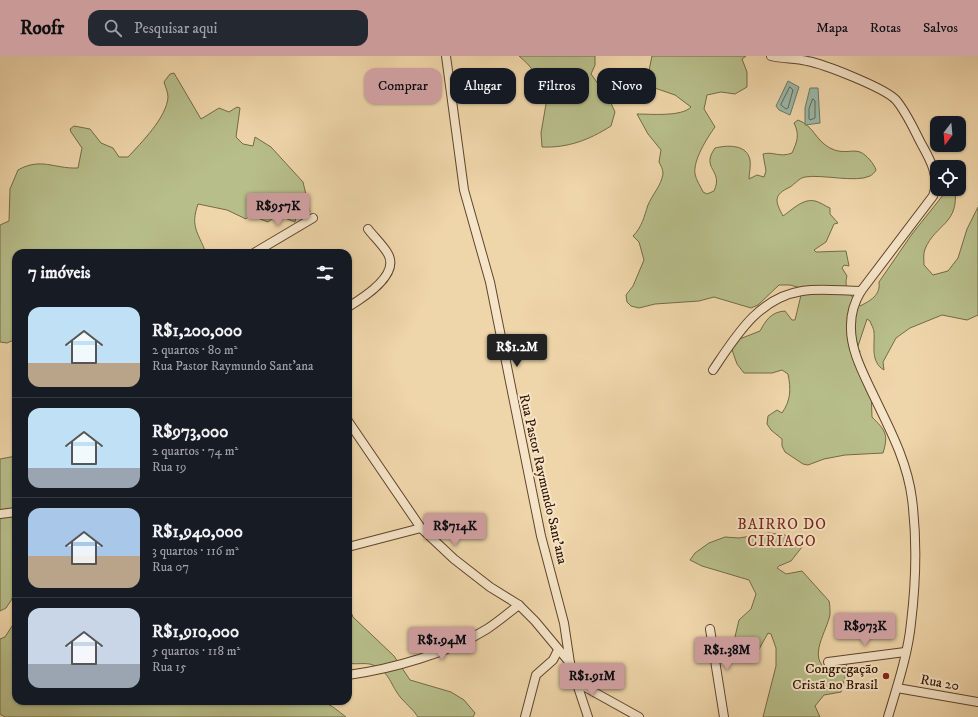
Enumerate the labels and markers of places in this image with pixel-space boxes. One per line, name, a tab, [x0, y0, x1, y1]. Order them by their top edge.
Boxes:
pin: R$957K	[245, 193, 311, 227]
pin: R$1.2M	[484, 334, 550, 368]
pin: R$714K	[422, 513, 488, 547]
pin: R$973K	[832, 613, 898, 647]
pin: R$1.94M	[405, 627, 479, 661]
pin: R$1.38M	[690, 637, 764, 671]
place label: Congregação Cristã no Brasil	[792, 660, 879, 694]
pin: R$1.91M	[555, 663, 629, 697]
marker: Congregação Cristã no Brasil	[881, 671, 891, 681]

